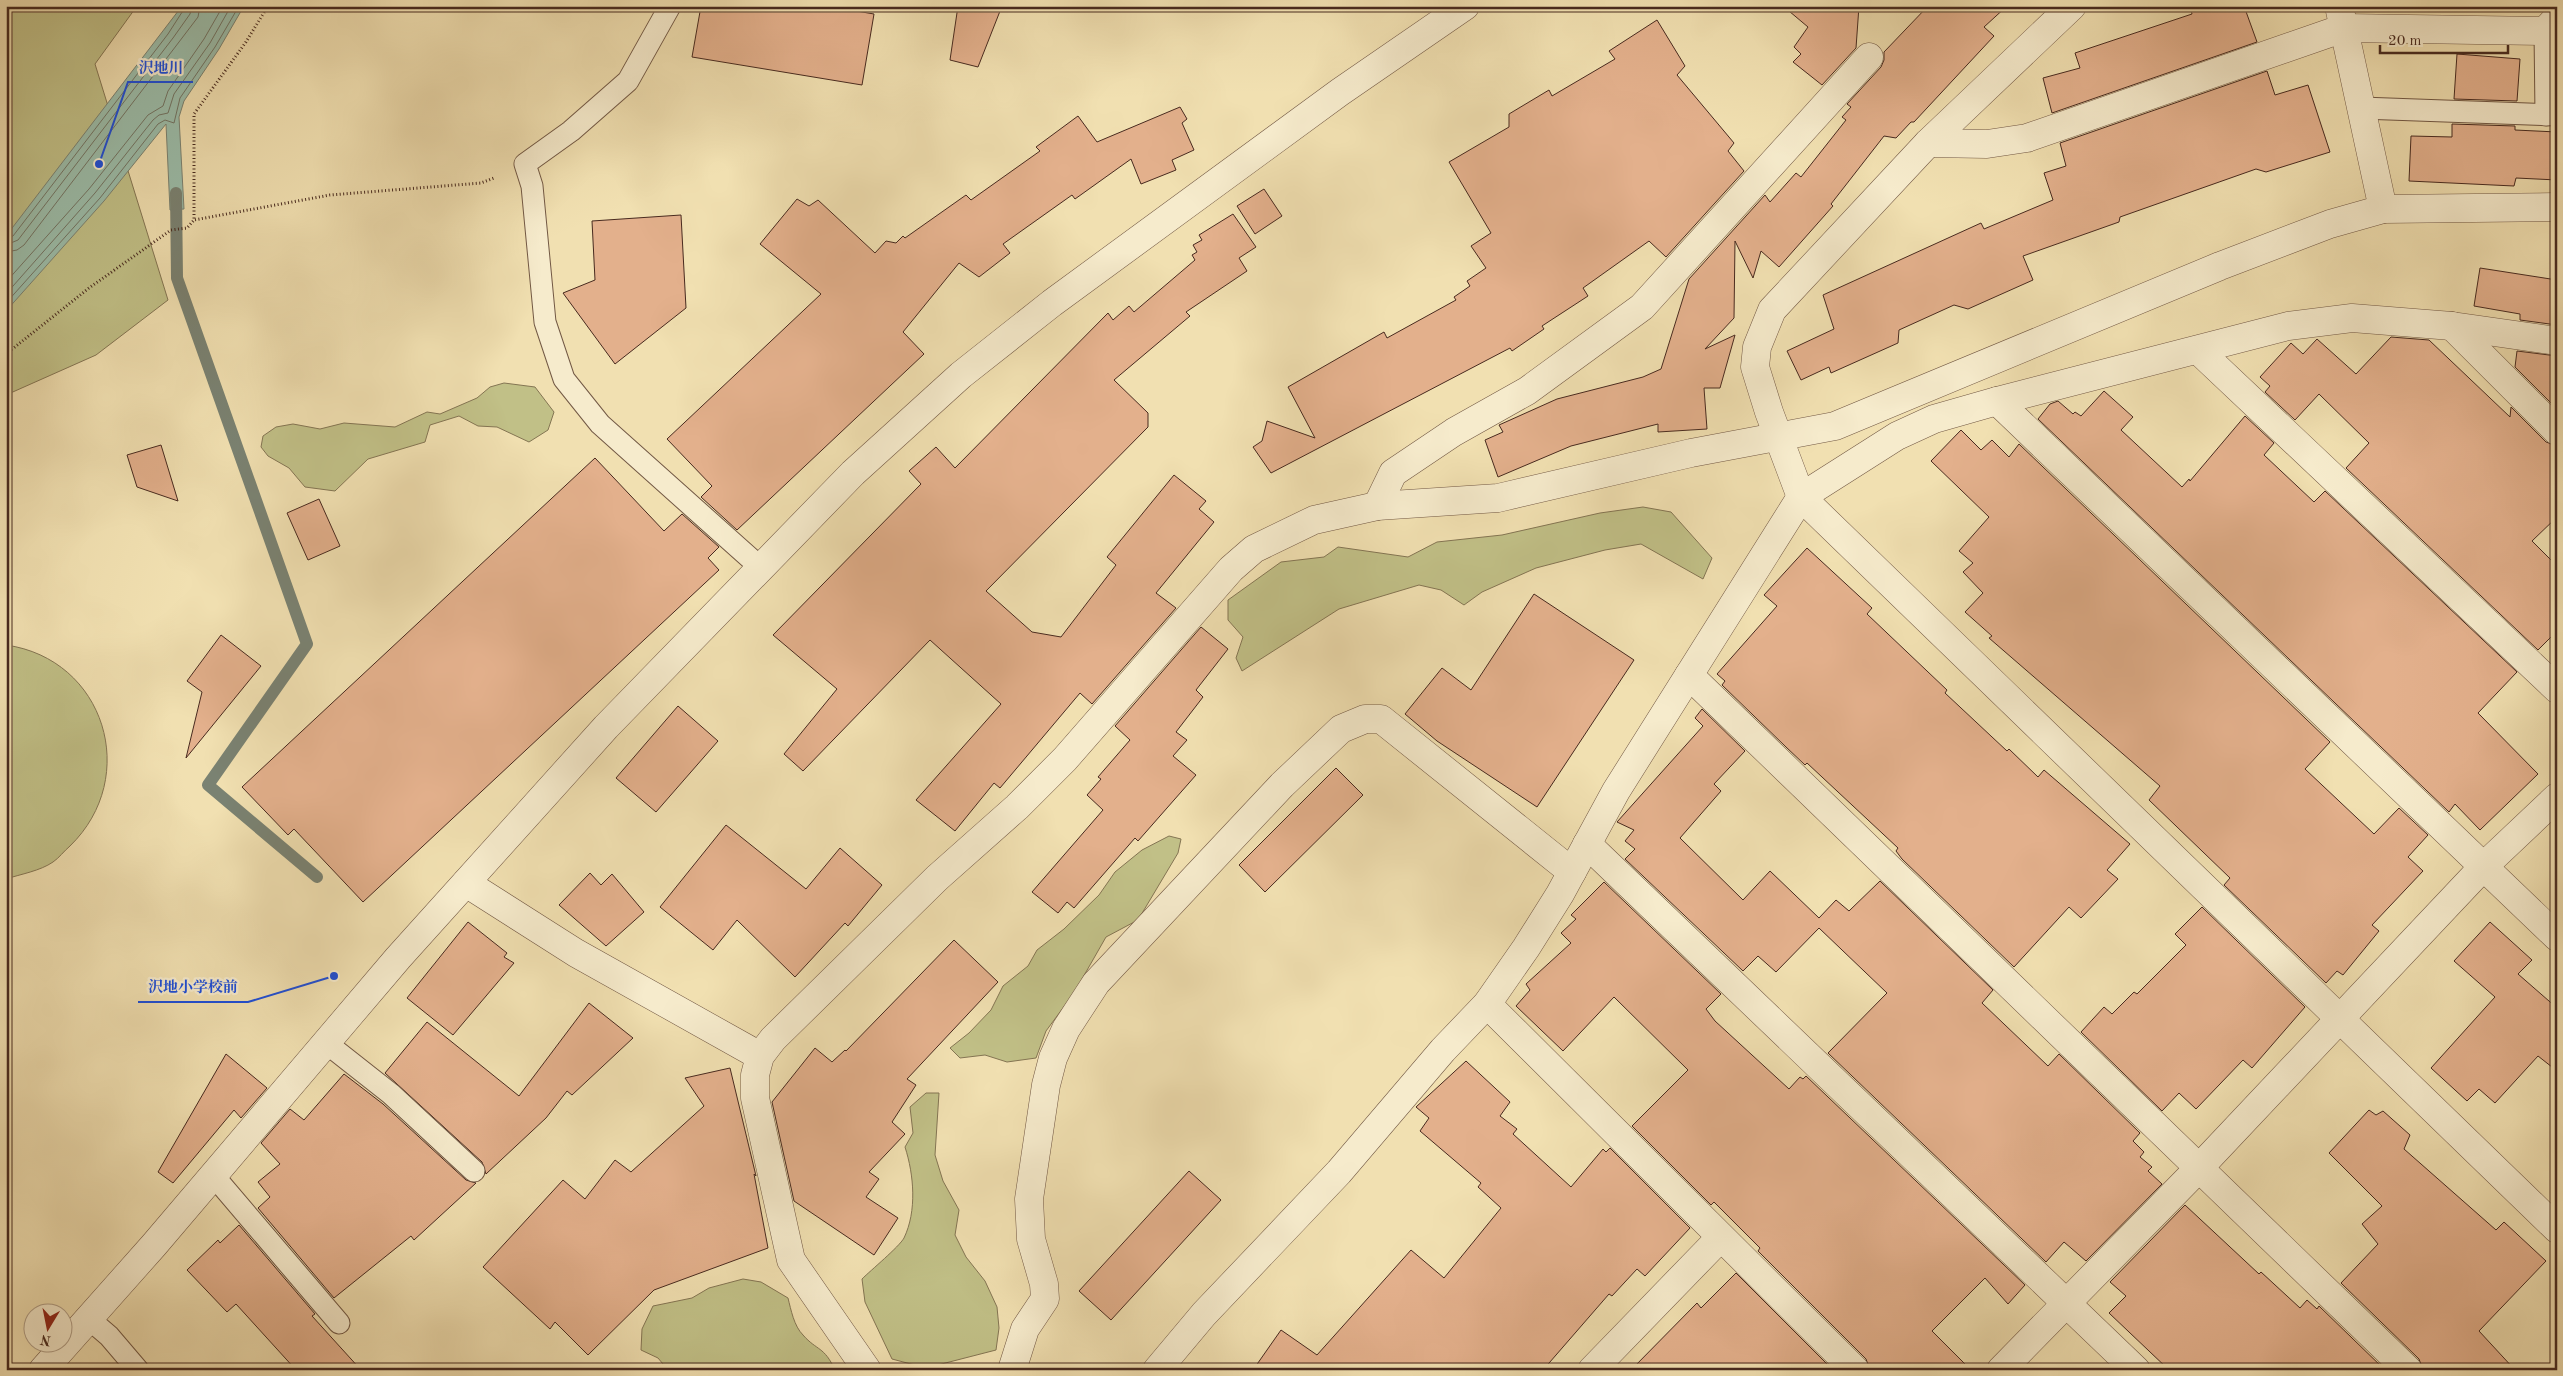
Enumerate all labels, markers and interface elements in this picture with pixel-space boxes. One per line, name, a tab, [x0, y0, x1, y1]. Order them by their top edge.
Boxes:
scale bar	[2380, 22, 2508, 54]
text: 20 m	[2388, 34, 2422, 49]
callout: 沢地川	[128, 52, 193, 82]
text: 沢地川	[138, 59, 184, 77]
callout: 沢地小学校前	[138, 972, 248, 1002]
text: 沢地小学校前	[148, 978, 238, 996]
north arrow	[22, 1304, 72, 1354]
text: N	[39, 1332, 52, 1348]

